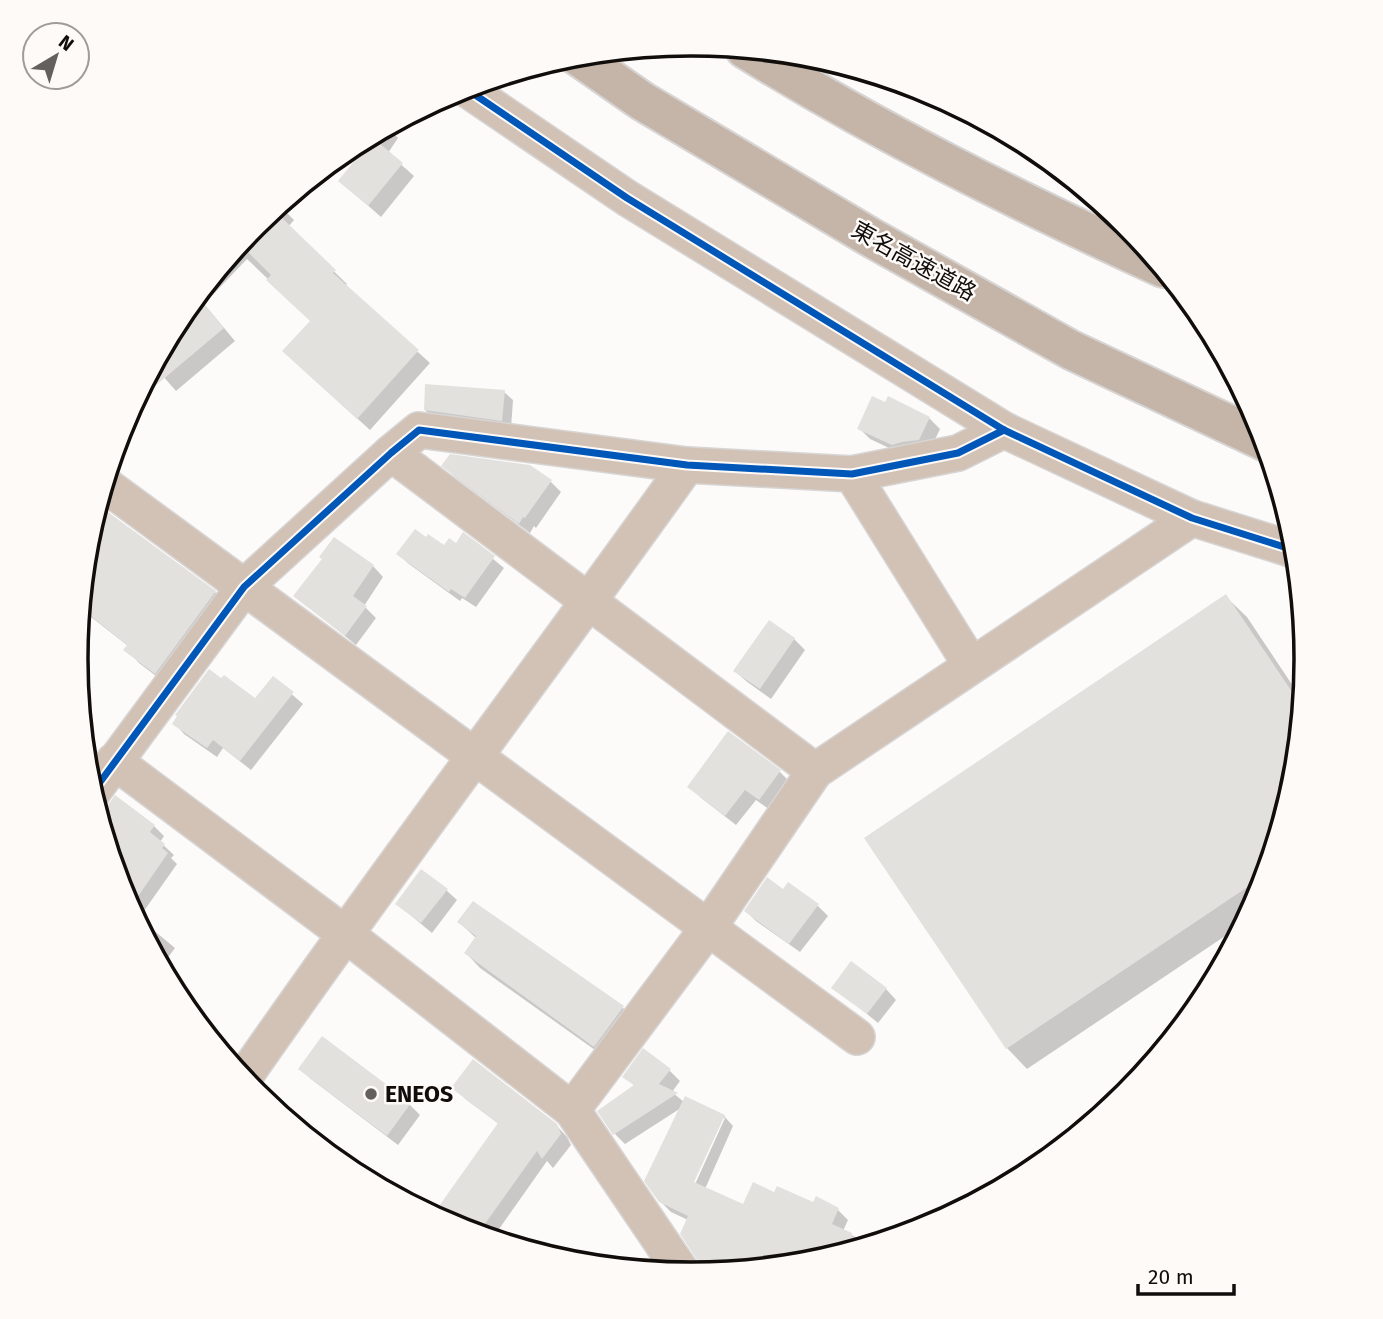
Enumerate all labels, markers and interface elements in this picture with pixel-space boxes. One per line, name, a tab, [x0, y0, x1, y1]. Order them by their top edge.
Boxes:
north arrow	[21, 21, 91, 91]
text: N	[54, 30, 78, 56]
street label: 東名高速道路	[847, 215, 981, 307]
place label: ENEOS	[385, 1080, 453, 1108]
marker: ENEOS	[363, 1086, 379, 1102]
scale bar	[1138, 1252, 1234, 1296]
text: 20 m	[1148, 1264, 1194, 1290]

